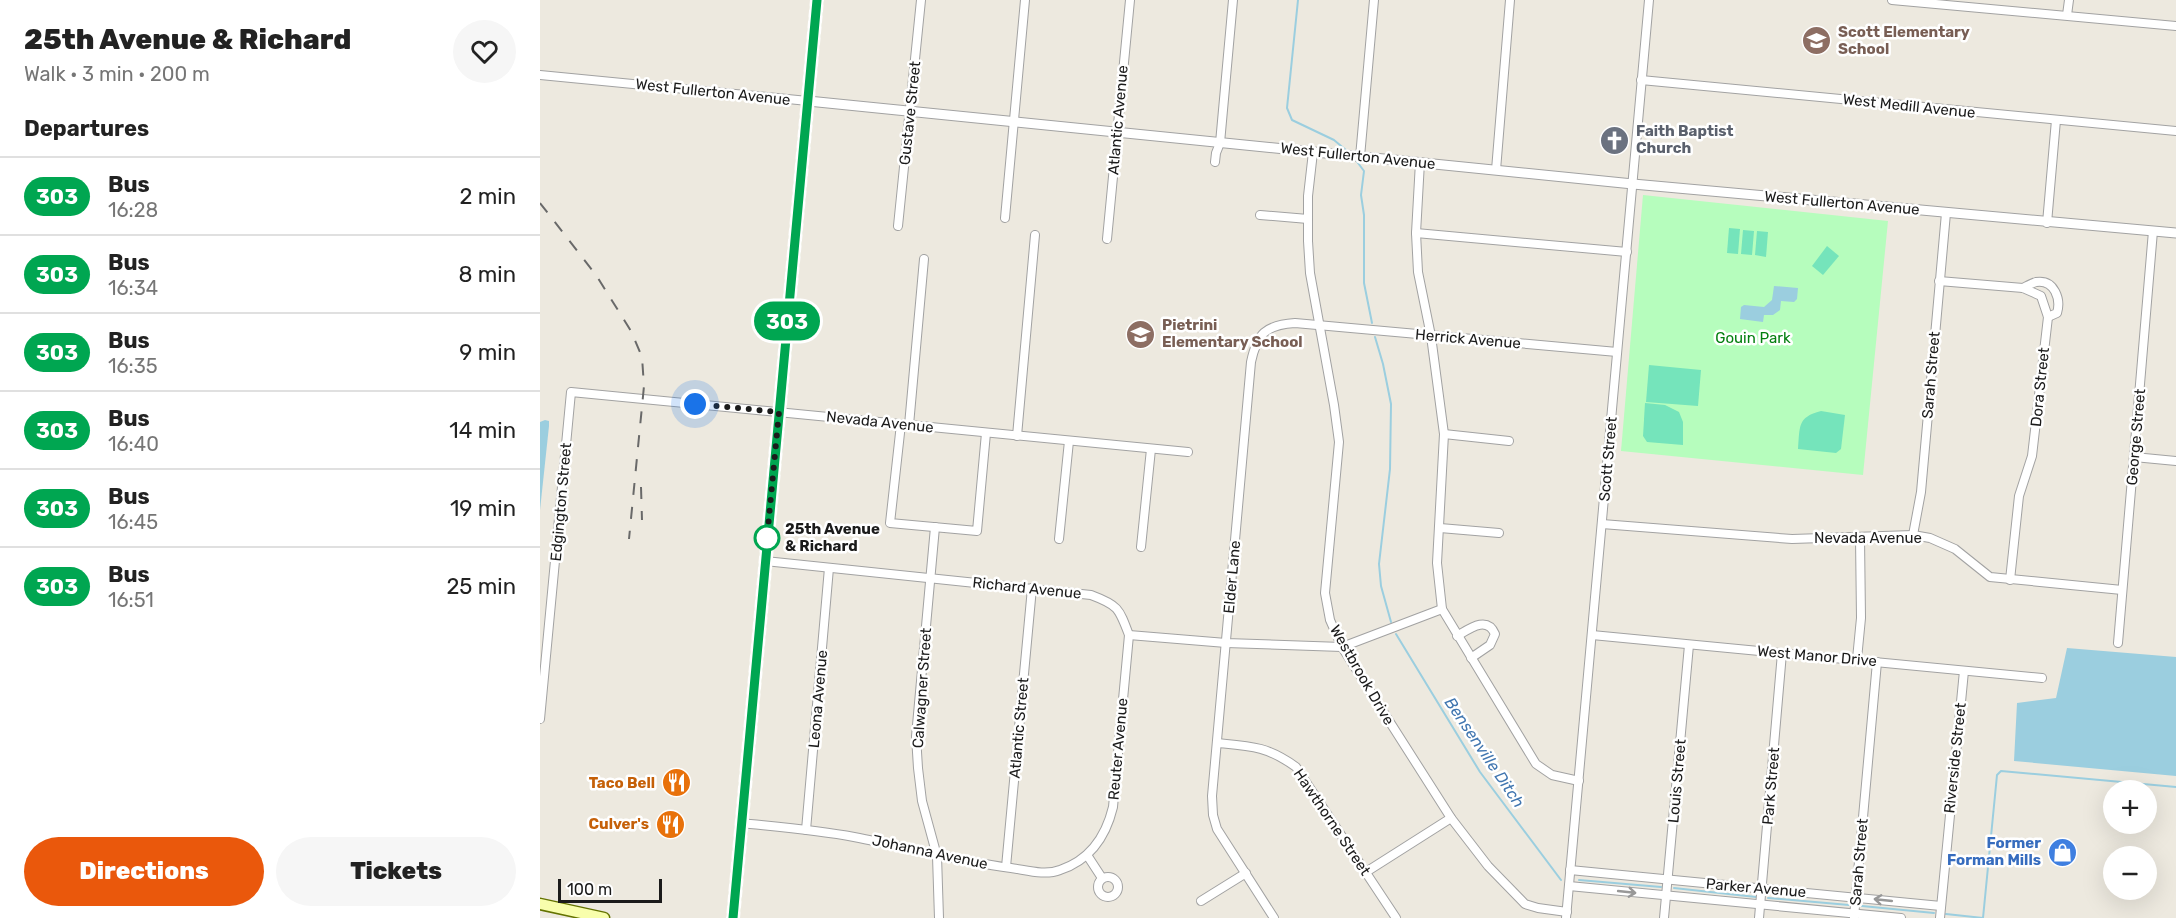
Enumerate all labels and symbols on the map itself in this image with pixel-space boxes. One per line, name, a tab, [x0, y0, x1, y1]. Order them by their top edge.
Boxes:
place label: Scott Elementary School	[1838, 23, 1970, 58]
school or university icon: Scott Elementary School	[1801, 25, 1833, 57]
street label: Gustave Street	[896, 60, 924, 166]
street label: Atlantic Avenue	[1104, 64, 1132, 176]
street label: West Fullerton Avenue	[635, 75, 791, 109]
street label: West Medill Avenue	[1842, 90, 1976, 122]
place label: Faith Baptist Church	[1636, 122, 1733, 157]
church icon: Faith Baptist Church	[1599, 124, 1631, 156]
street label: West Fullerton Avenue	[1280, 139, 1436, 173]
street label: West Fullerton Avenue	[1764, 187, 1920, 219]
line badge: 303	[752, 302, 822, 340]
place label: Pietrini Elementary School	[1162, 316, 1303, 351]
school or university icon: Pietrini Elementary School	[1125, 318, 1157, 350]
street label: Herrick Avenue	[1414, 325, 1522, 353]
park label: Gouin Park	[1715, 329, 1791, 347]
street label: Sarah Street	[1918, 330, 1944, 419]
street label: Dora Street	[2027, 346, 2053, 428]
street label: George Street	[2123, 388, 2149, 486]
your location	[680, 389, 710, 419]
street label: Nevada Avenue	[825, 407, 935, 437]
street label: Scott Street	[1595, 416, 1621, 502]
street label: Edgington Street	[547, 442, 575, 562]
place label: 25th Avenue & Richard	[785, 520, 880, 555]
marker: 25th Avenue & Richard	[754, 525, 780, 551]
street label: Nevada Avenue	[1814, 529, 1922, 547]
street label: Elder Lane	[1220, 540, 1244, 614]
street label: Richard Avenue	[972, 573, 1082, 603]
street label: Westbrook Drive	[1326, 622, 1398, 728]
street label: Calwagner Street	[909, 627, 935, 749]
street label: West Manor Drive	[1756, 642, 1878, 670]
street label: Leona Avenue	[805, 649, 831, 749]
street label: Atlantic Street	[1006, 677, 1032, 779]
water label: Bensenville Ditch	[1441, 694, 1529, 811]
street label: Reuter Avenue	[1105, 697, 1131, 801]
street label: Riverside Street	[1940, 702, 1970, 814]
street label: Louis Street	[1664, 738, 1690, 824]
street label: Park Street	[1759, 746, 1783, 826]
street label: Hawthorne Street	[1290, 765, 1374, 879]
restaurant icon: Taco Bell	[660, 767, 692, 799]
place label: Taco Bell	[589, 774, 655, 792]
restaurant icon: Culver's	[654, 808, 686, 840]
place label: Culver's	[589, 815, 649, 833]
street label: Sarah Street	[1846, 817, 1872, 906]
street label: Johanna Avenue	[871, 831, 989, 873]
place label: Former Forman Mills	[1947, 834, 2041, 869]
shop icon: Former Forman Mills	[2046, 836, 2078, 868]
street label: Parker Avenue	[1705, 875, 1807, 901]
scale bar	[558, 876, 662, 904]
one-way arrow	[1617, 887, 1637, 898]
one-way arrow	[1873, 894, 1893, 905]

